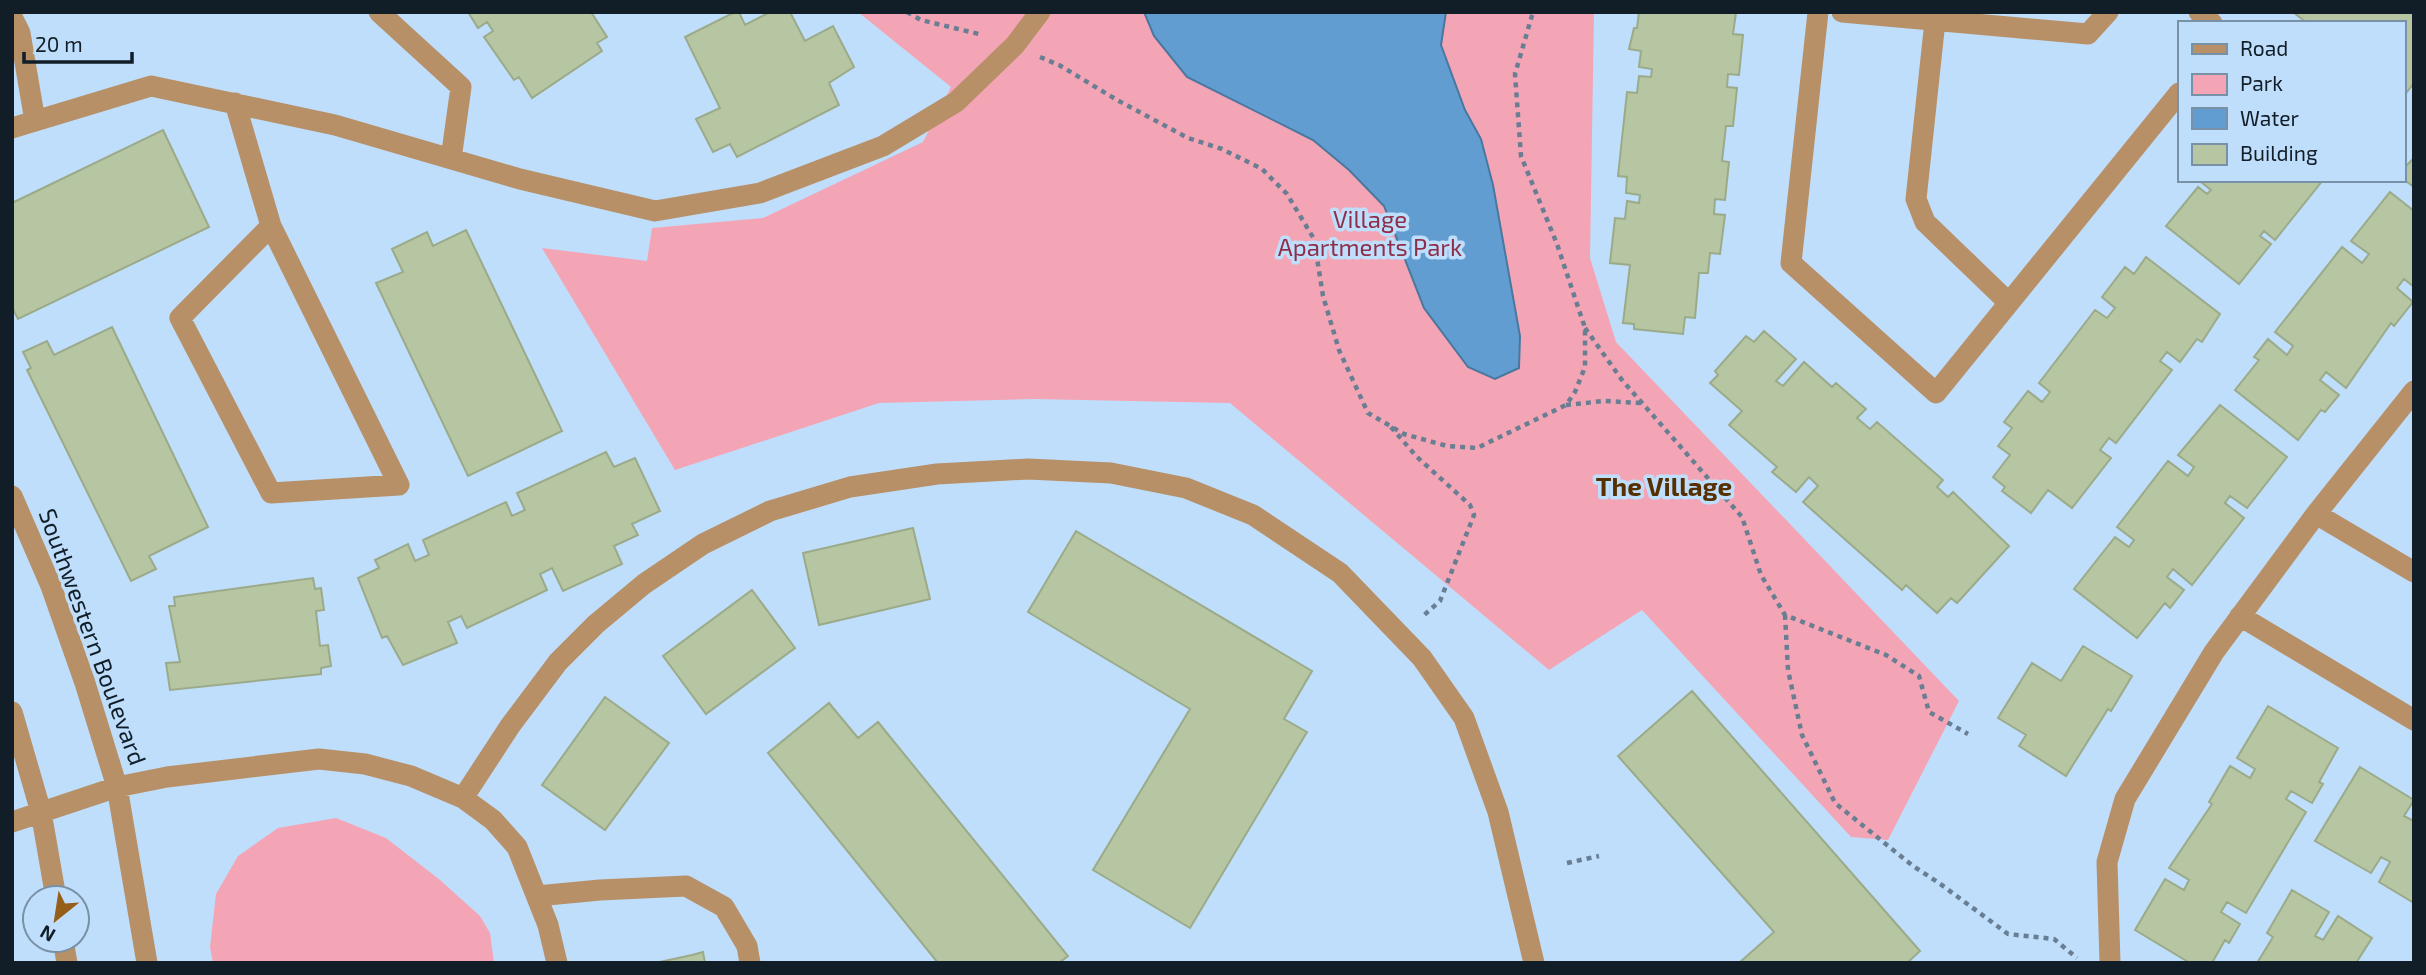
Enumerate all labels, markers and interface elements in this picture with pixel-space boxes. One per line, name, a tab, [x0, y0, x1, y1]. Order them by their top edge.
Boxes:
scale bar	[24, 21, 133, 65]
legend	[2178, 21, 2405, 182]
text: 20 m	[35, 31, 83, 56]
text: Road	[2240, 35, 2288, 60]
text: Park	[2240, 70, 2283, 95]
text: Water	[2240, 105, 2299, 130]
text: Building	[2240, 140, 2318, 165]
park label: Village Apartments Park	[1278, 204, 1462, 261]
district label: The Village	[1596, 470, 1732, 501]
street label: Southwestern Boulevard	[33, 504, 153, 769]
north arrow	[21, 884, 91, 954]
text: N	[36, 921, 59, 948]

